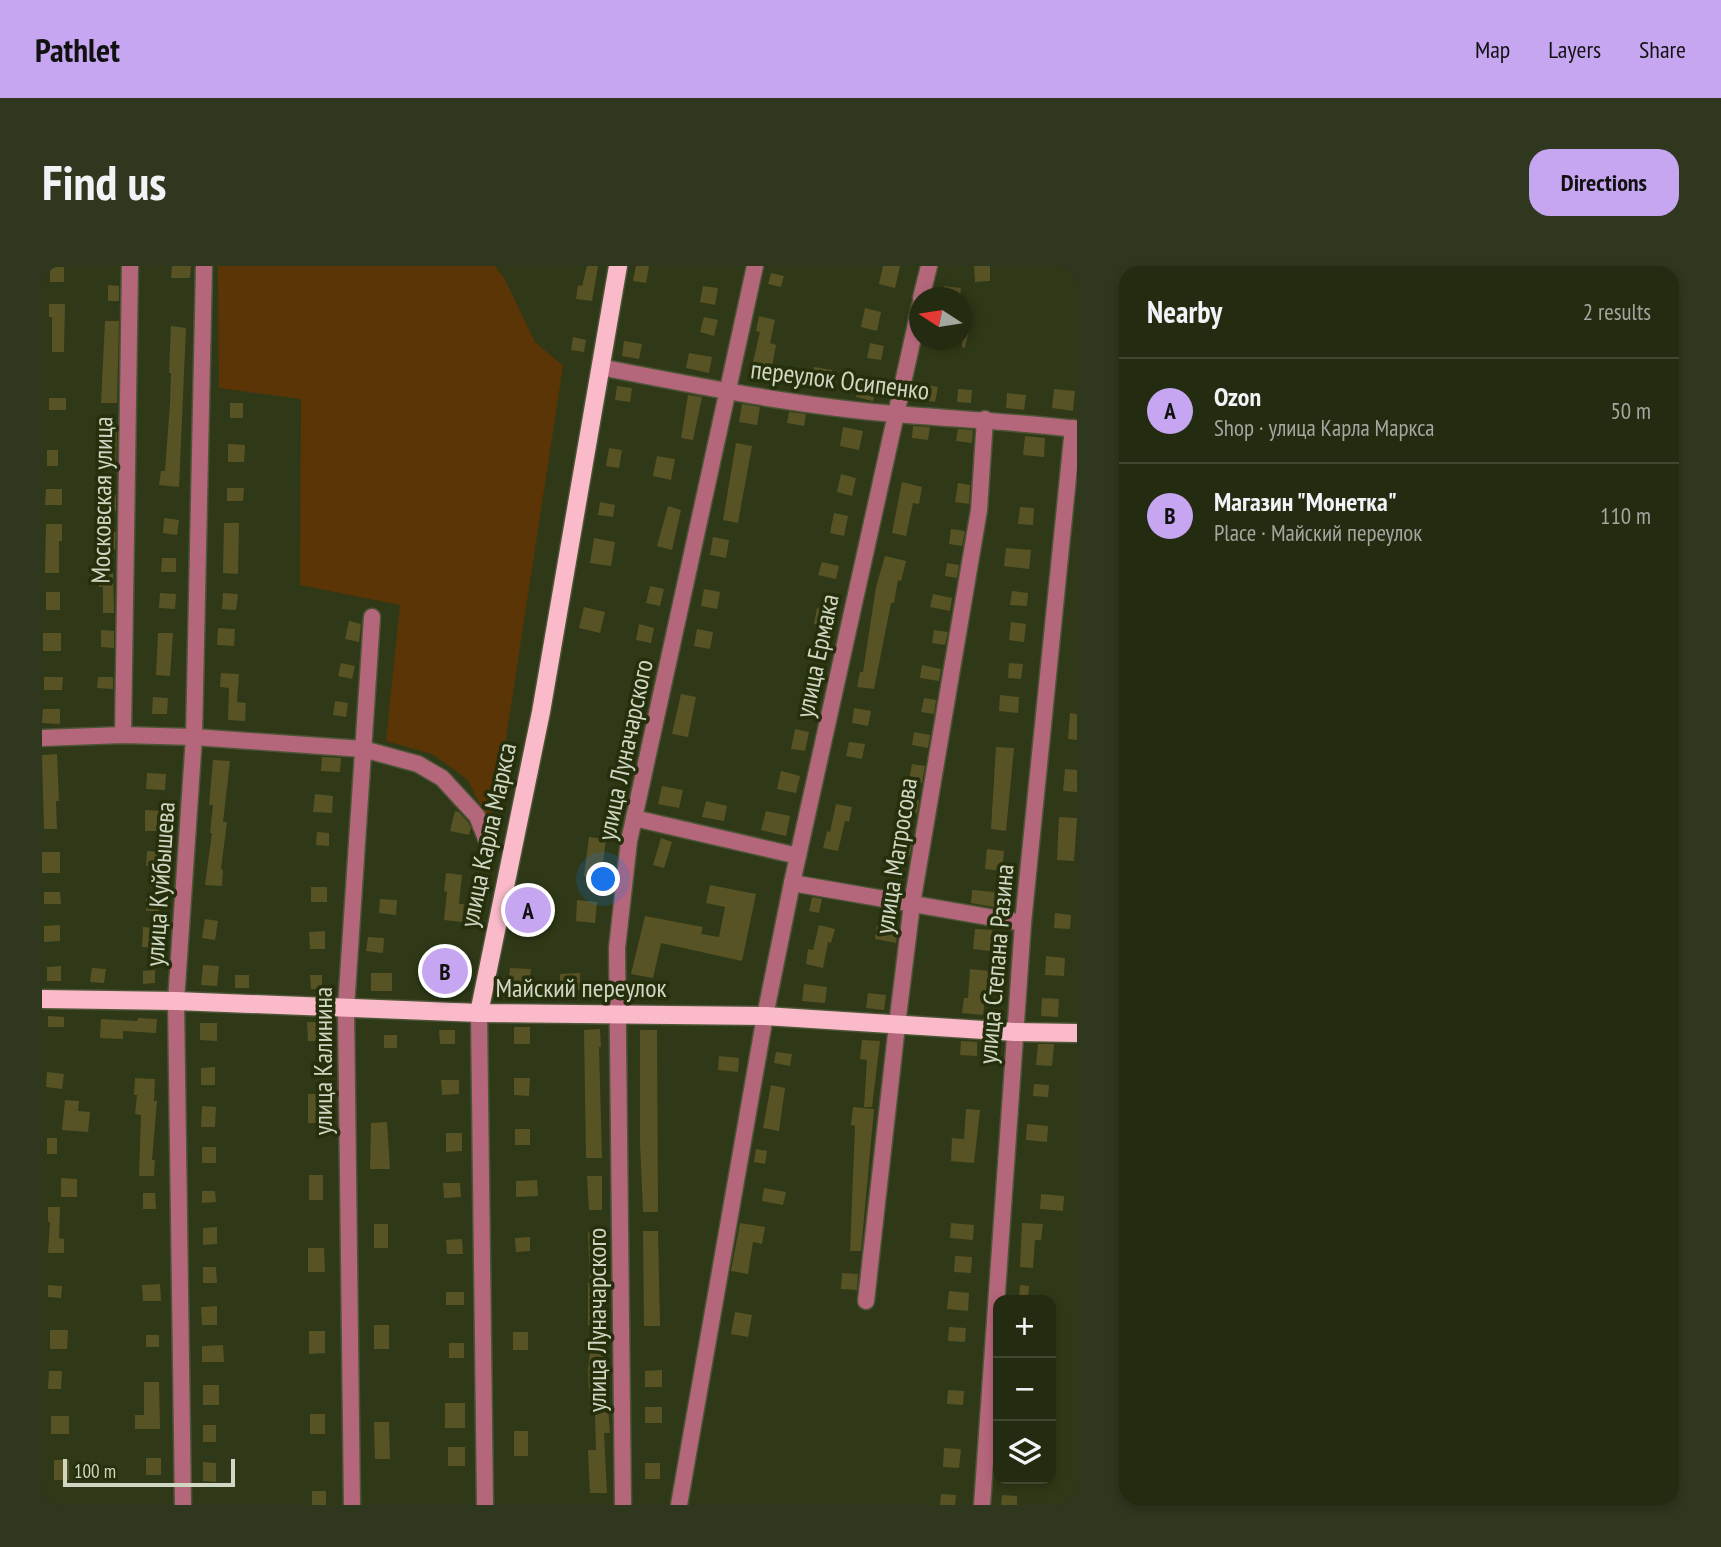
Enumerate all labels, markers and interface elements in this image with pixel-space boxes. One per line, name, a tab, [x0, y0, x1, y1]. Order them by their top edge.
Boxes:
text: Pathlet	[35, 28, 120, 71]
text: Map	[1475, 34, 1510, 65]
text: Layers	[1548, 34, 1601, 65]
text: Share	[1639, 34, 1686, 65]
button: Directions	[1529, 149, 1679, 216]
text: Find us	[42, 150, 166, 214]
north arrow	[909, 287, 972, 350]
text: Nearby	[1147, 292, 1222, 331]
text: 2 results	[1583, 297, 1651, 326]
street label: переулок Осипенко	[749, 352, 931, 407]
text: Ozon	[1214, 380, 1261, 413]
text: A	[1164, 396, 1176, 425]
text: 50 m	[1610, 396, 1651, 425]
text: Shop · улица Карла Маркса	[1214, 413, 1435, 442]
street label: Московская улица	[84, 416, 119, 584]
text: Магазин "Монетка"	[1214, 485, 1397, 518]
text: B	[1164, 501, 1176, 530]
text: 110 m	[1600, 501, 1651, 530]
text: Place · Майский переулок	[1214, 518, 1422, 547]
street label: улица Ермака	[787, 591, 846, 721]
street label: улица Луначарского	[589, 656, 660, 843]
street label: улица Карла Маркса	[452, 740, 523, 930]
street label: улица Матросова	[867, 776, 924, 936]
street label: улица Куйбышева	[137, 801, 182, 967]
your location	[586, 862, 620, 896]
street label: улица Степана Разина	[970, 863, 1021, 1065]
pin: A	[505, 884, 551, 936]
pin: B	[422, 945, 468, 997]
street label: Майский переулок	[496, 971, 666, 1004]
street label: улица Калинина	[306, 987, 339, 1135]
street label: улица Луначарского	[580, 1228, 613, 1412]
map controls	[993, 1295, 1056, 1484]
button: +	[993, 1295, 1056, 1358]
button: −	[993, 1358, 1056, 1421]
button: layers	[993, 1421, 1056, 1484]
scale bar	[63, 1456, 234, 1488]
text: 100 m	[74, 1459, 116, 1483]

